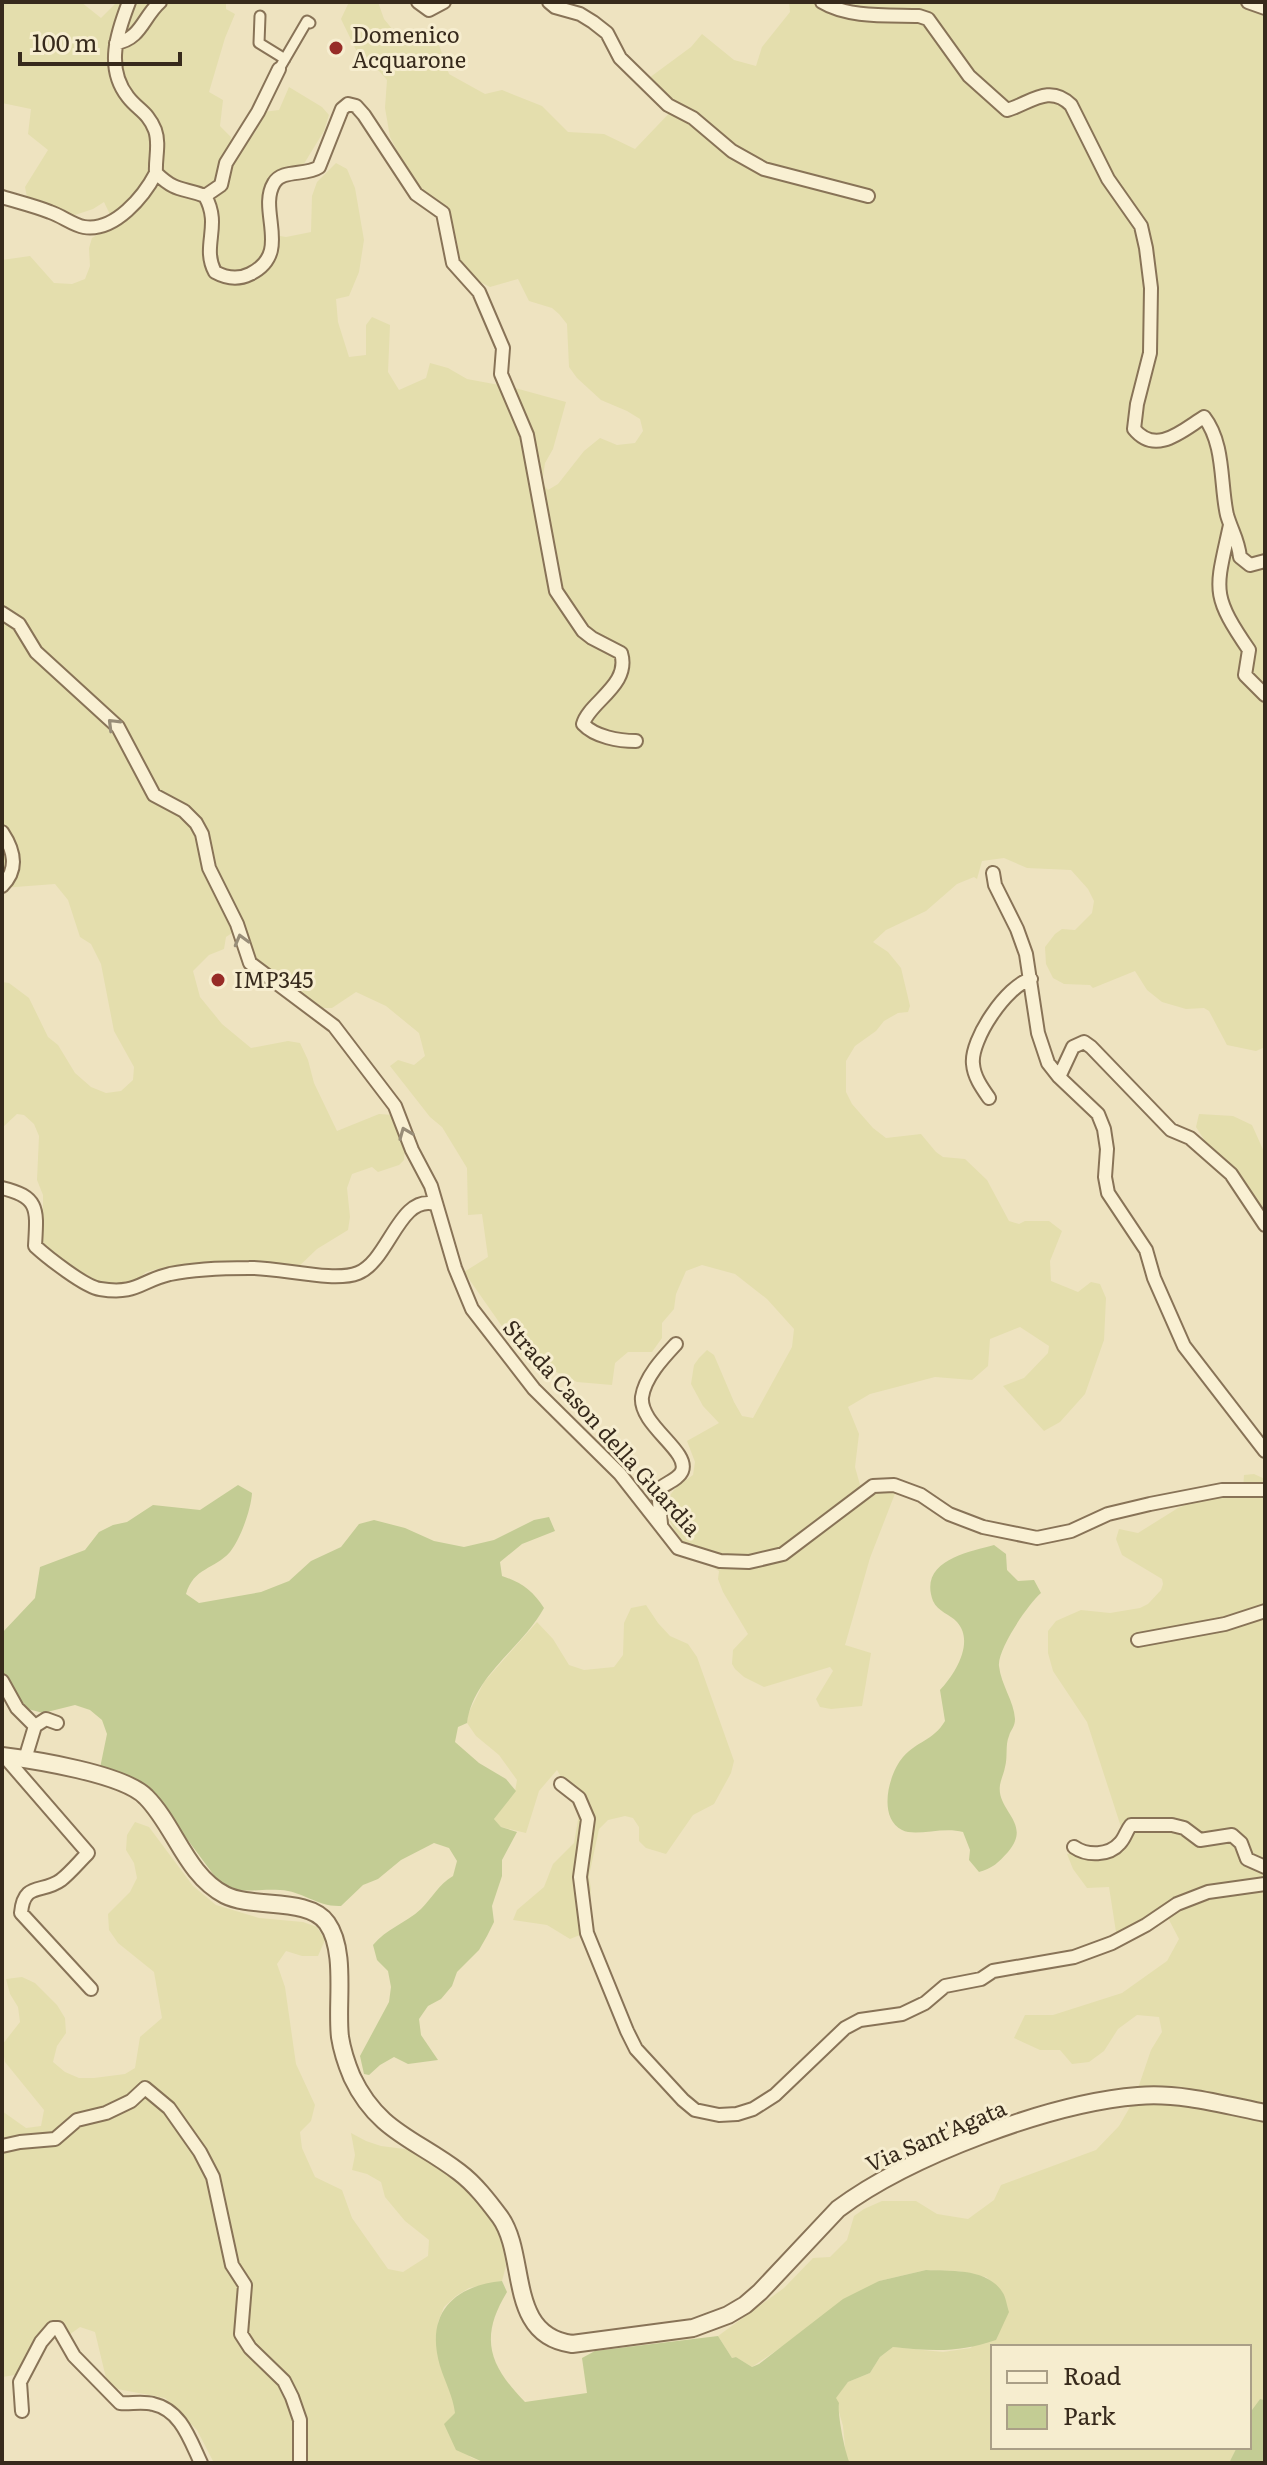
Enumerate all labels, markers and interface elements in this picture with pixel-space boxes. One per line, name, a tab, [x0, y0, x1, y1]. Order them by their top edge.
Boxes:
scale bar	[20, 16, 180, 66]
place label: Domenico Acquarone	[352, 17, 466, 75]
text: 100 m	[32, 24, 98, 59]
marker: Domenico Acquarone	[327, 39, 345, 57]
one-way arrow	[108, 719, 122, 734]
one-way arrow	[234, 933, 251, 947]
place label: IMP345	[234, 962, 313, 995]
marker: IMP345	[209, 971, 227, 989]
one-way arrow	[398, 1127, 415, 1141]
street label: Strada Cason della Guardia	[497, 1311, 710, 1543]
street label: Via Sant'Agata	[860, 2090, 1011, 2179]
legend	[991, 2345, 1251, 2449]
text: Road	[1063, 2357, 1122, 2392]
text: Park	[1063, 2397, 1116, 2432]

